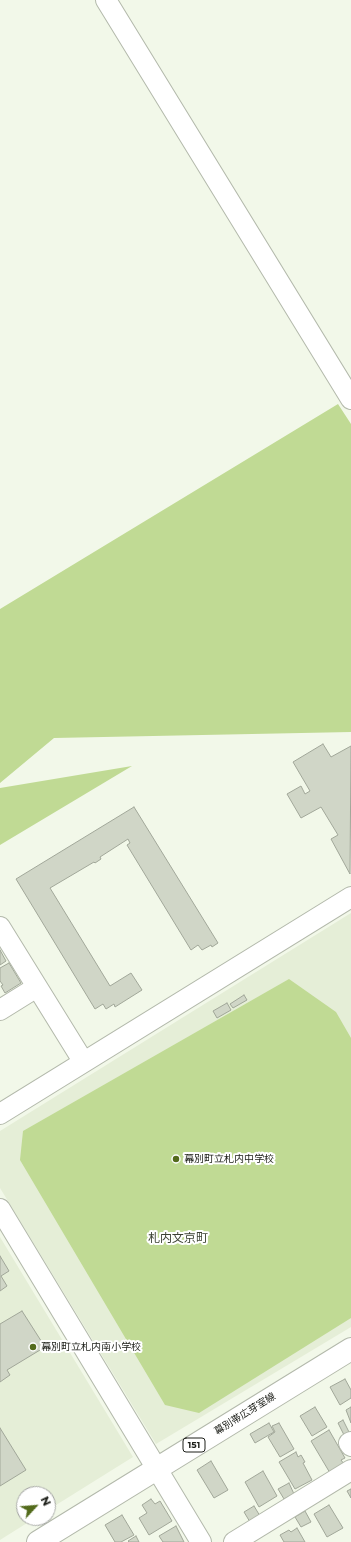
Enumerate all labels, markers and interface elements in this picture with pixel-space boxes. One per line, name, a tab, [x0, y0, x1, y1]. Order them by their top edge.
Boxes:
place label: 幕別町立札内中学校	[184, 1153, 274, 1165]
marker: 幕別町立札内中学校	[171, 1154, 181, 1164]
district label: 札内文京町	[148, 1231, 208, 1245]
place label: 幕別町立札内南小学校	[41, 1341, 141, 1353]
marker: 幕別町立札内南小学校	[28, 1342, 38, 1352]
street label: 幕別帯広芽室線	[212, 1390, 278, 1438]
road number: 151	[183, 1438, 205, 1452]
north arrow	[16, 1486, 56, 1526]
text: N	[38, 1494, 54, 1508]

